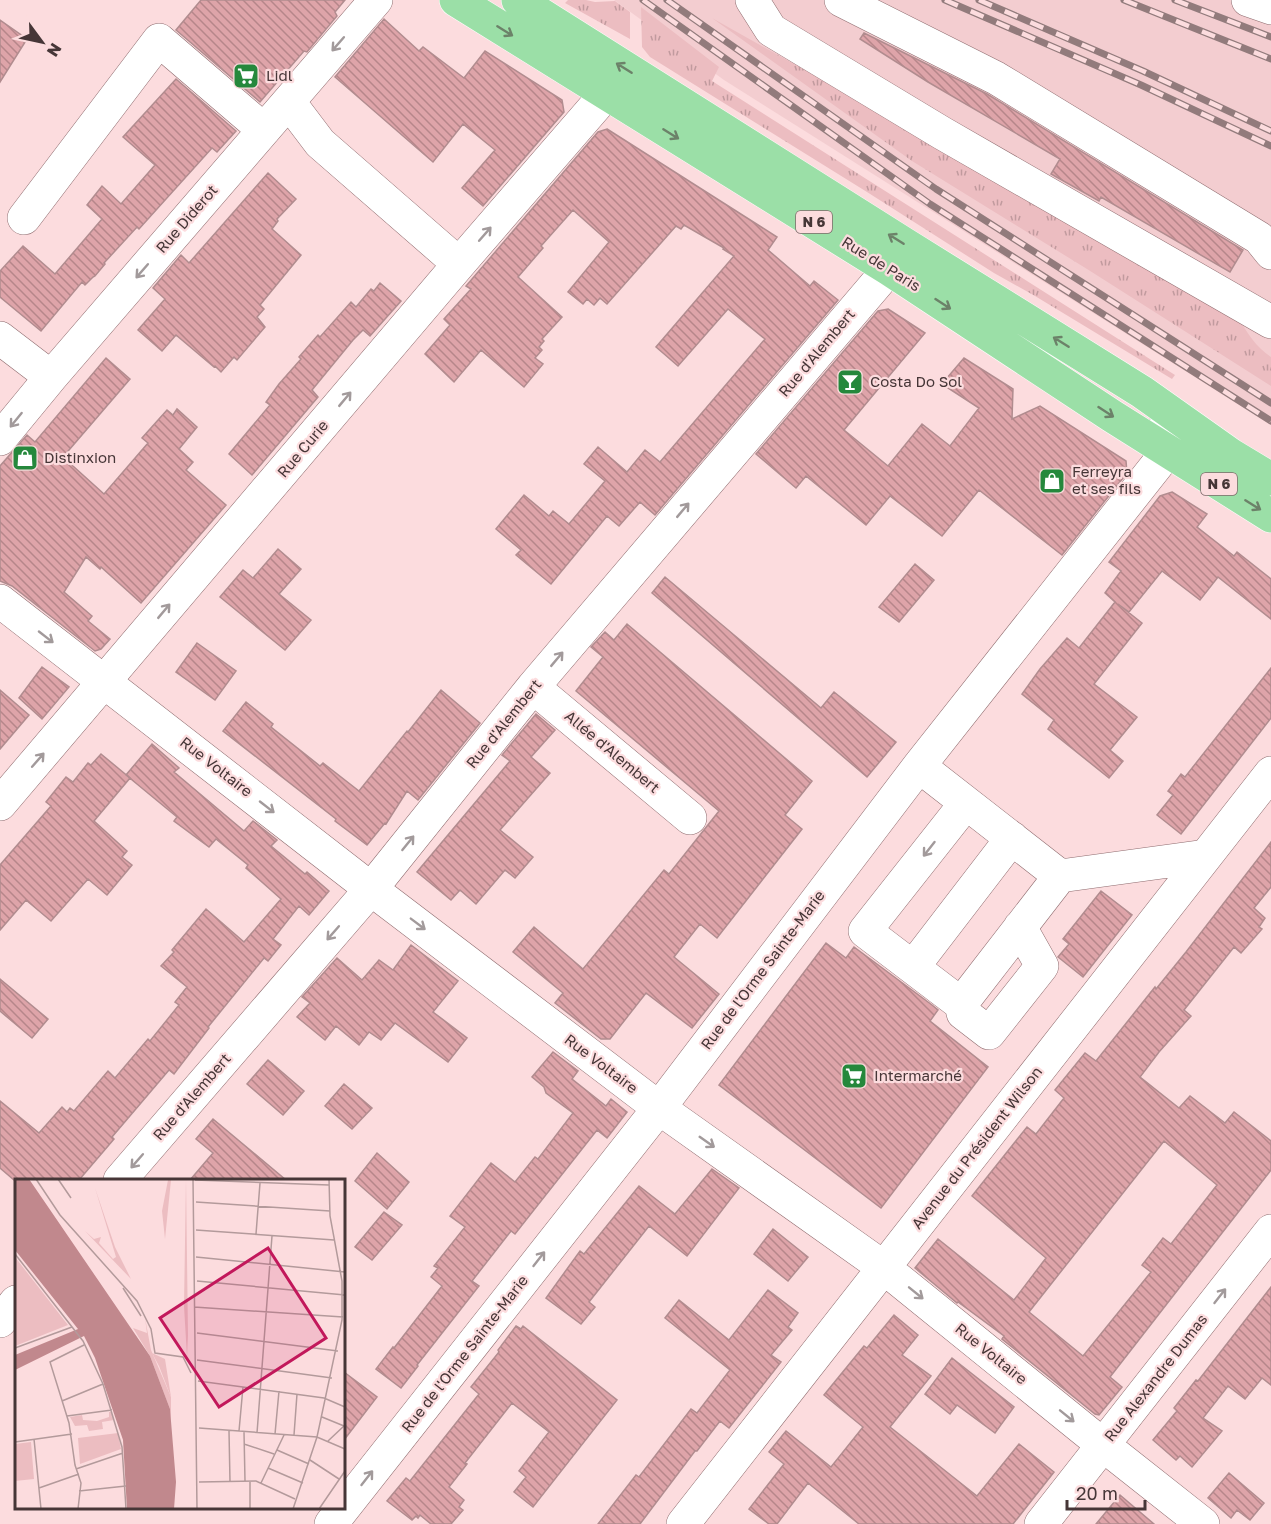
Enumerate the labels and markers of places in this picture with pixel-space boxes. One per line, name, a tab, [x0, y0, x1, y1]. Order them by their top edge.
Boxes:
supermarket icon: Lidl	[231, 61, 261, 91]
place label: Lidl	[266, 66, 293, 84]
bar icon: Costa Do Sol	[835, 367, 865, 397]
place label: Costa Do Sol	[870, 372, 962, 390]
shop icon: Distinxion	[10, 443, 40, 473]
place label: Distinxion	[44, 448, 116, 466]
place label: Ferreyra et ses fils	[1072, 462, 1141, 497]
shop icon: Ferreyra et ses fils	[1037, 466, 1067, 496]
supermarket icon: Intermarché	[839, 1061, 869, 1091]
place label: Intermarché	[874, 1066, 962, 1084]

